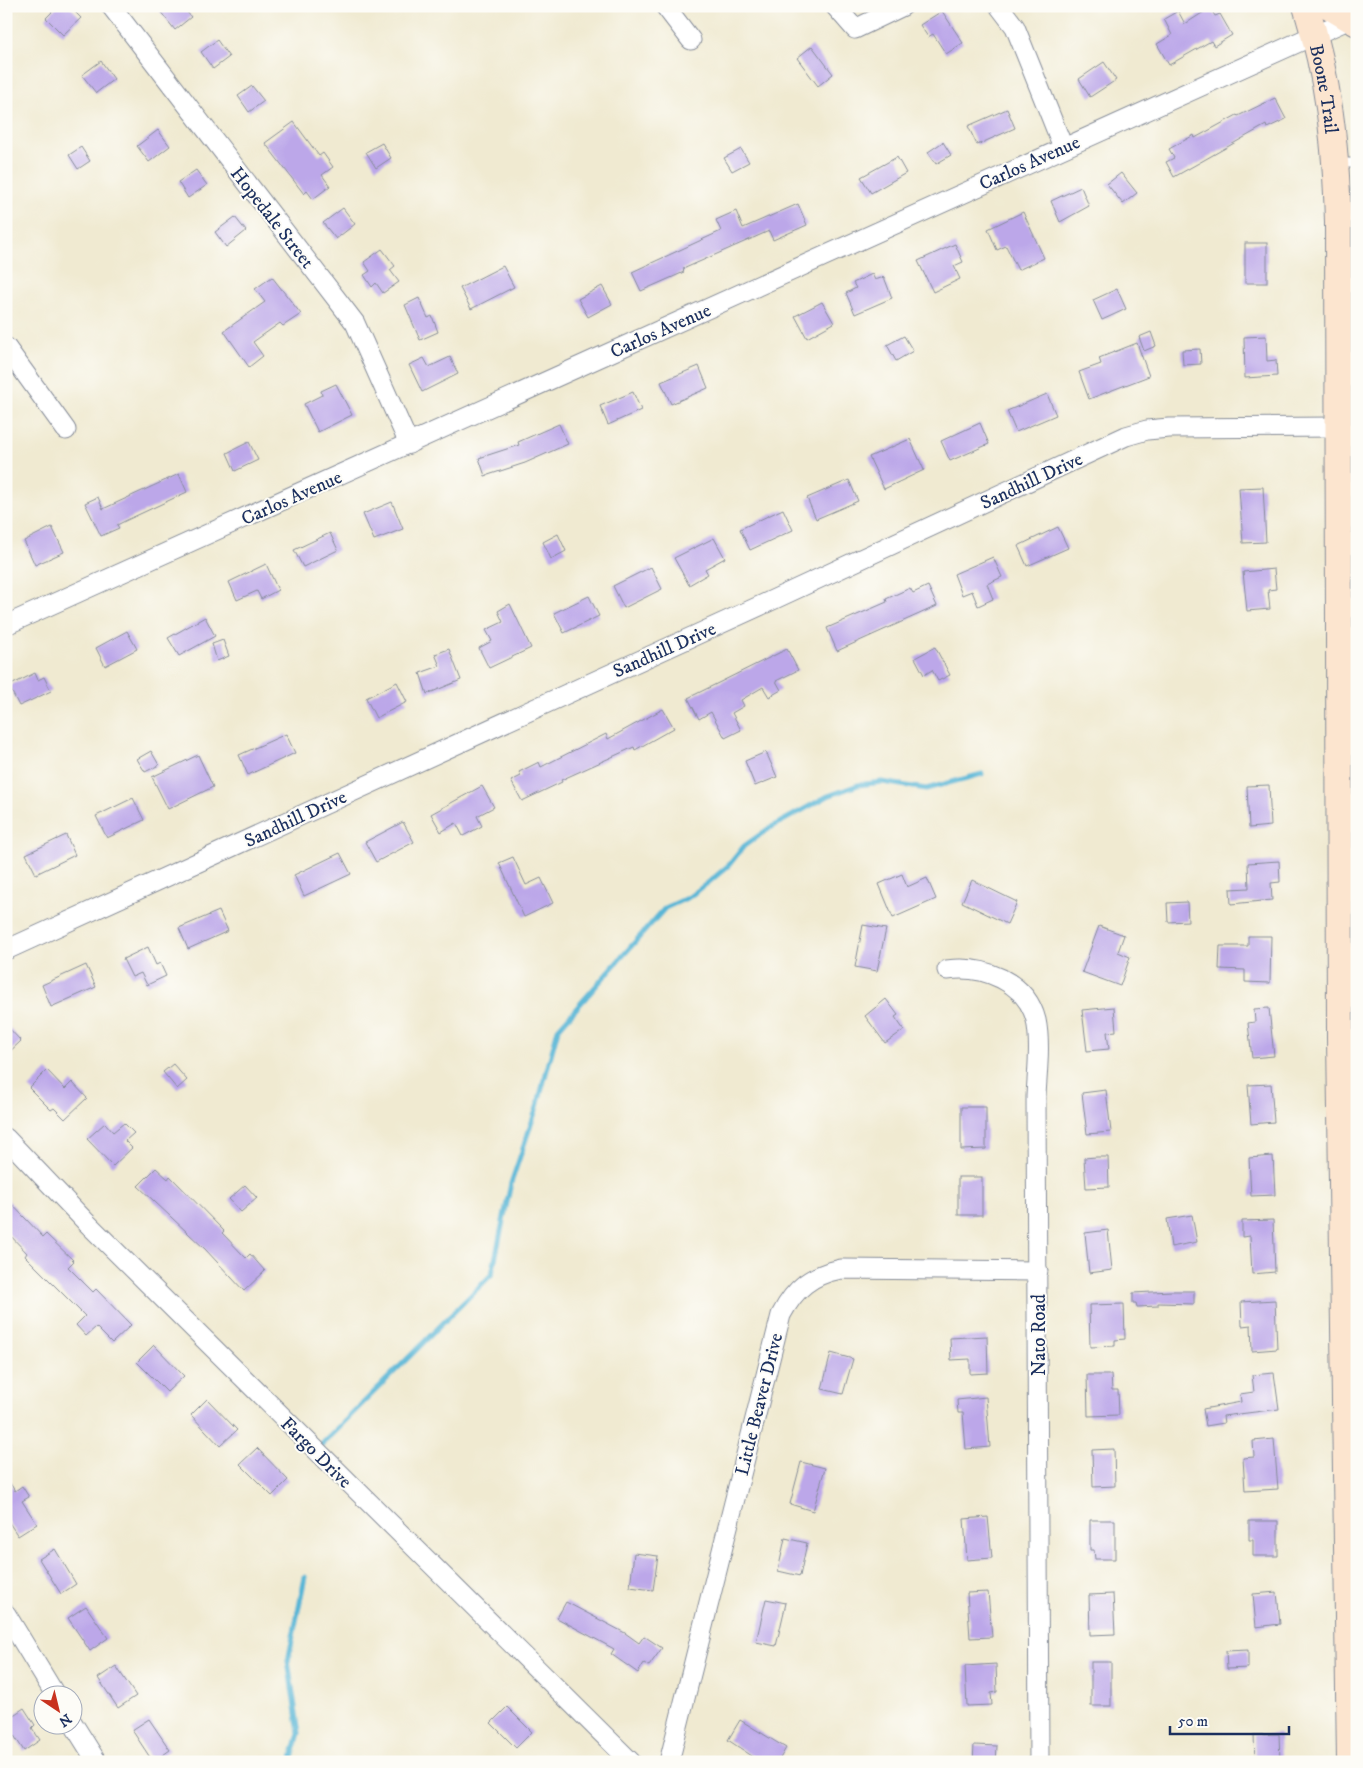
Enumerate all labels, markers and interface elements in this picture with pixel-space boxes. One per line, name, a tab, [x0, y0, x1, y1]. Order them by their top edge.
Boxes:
street label: Boone Trail	[1304, 42, 1342, 135]
street label: Carlos Avenue	[976, 131, 1084, 196]
street label: Hopedale Street	[225, 163, 319, 273]
street label: Carlos Avenue	[607, 299, 715, 364]
street label: Sandhill Drive	[977, 448, 1086, 515]
street label: Carlos Avenue	[238, 466, 346, 531]
street label: Sandhill Drive	[610, 617, 720, 683]
street label: Sandhill Drive	[241, 786, 350, 853]
street label: Nato Road	[1028, 1294, 1051, 1376]
street label: Little Beaver Drive	[731, 1331, 788, 1478]
street label: Fargo Drive	[276, 1413, 356, 1493]
north arrow	[32, 1686, 82, 1736]
scale bar	[1170, 1703, 1289, 1735]
text: N	[55, 1709, 75, 1731]
text: 50 m	[1178, 1712, 1208, 1731]

